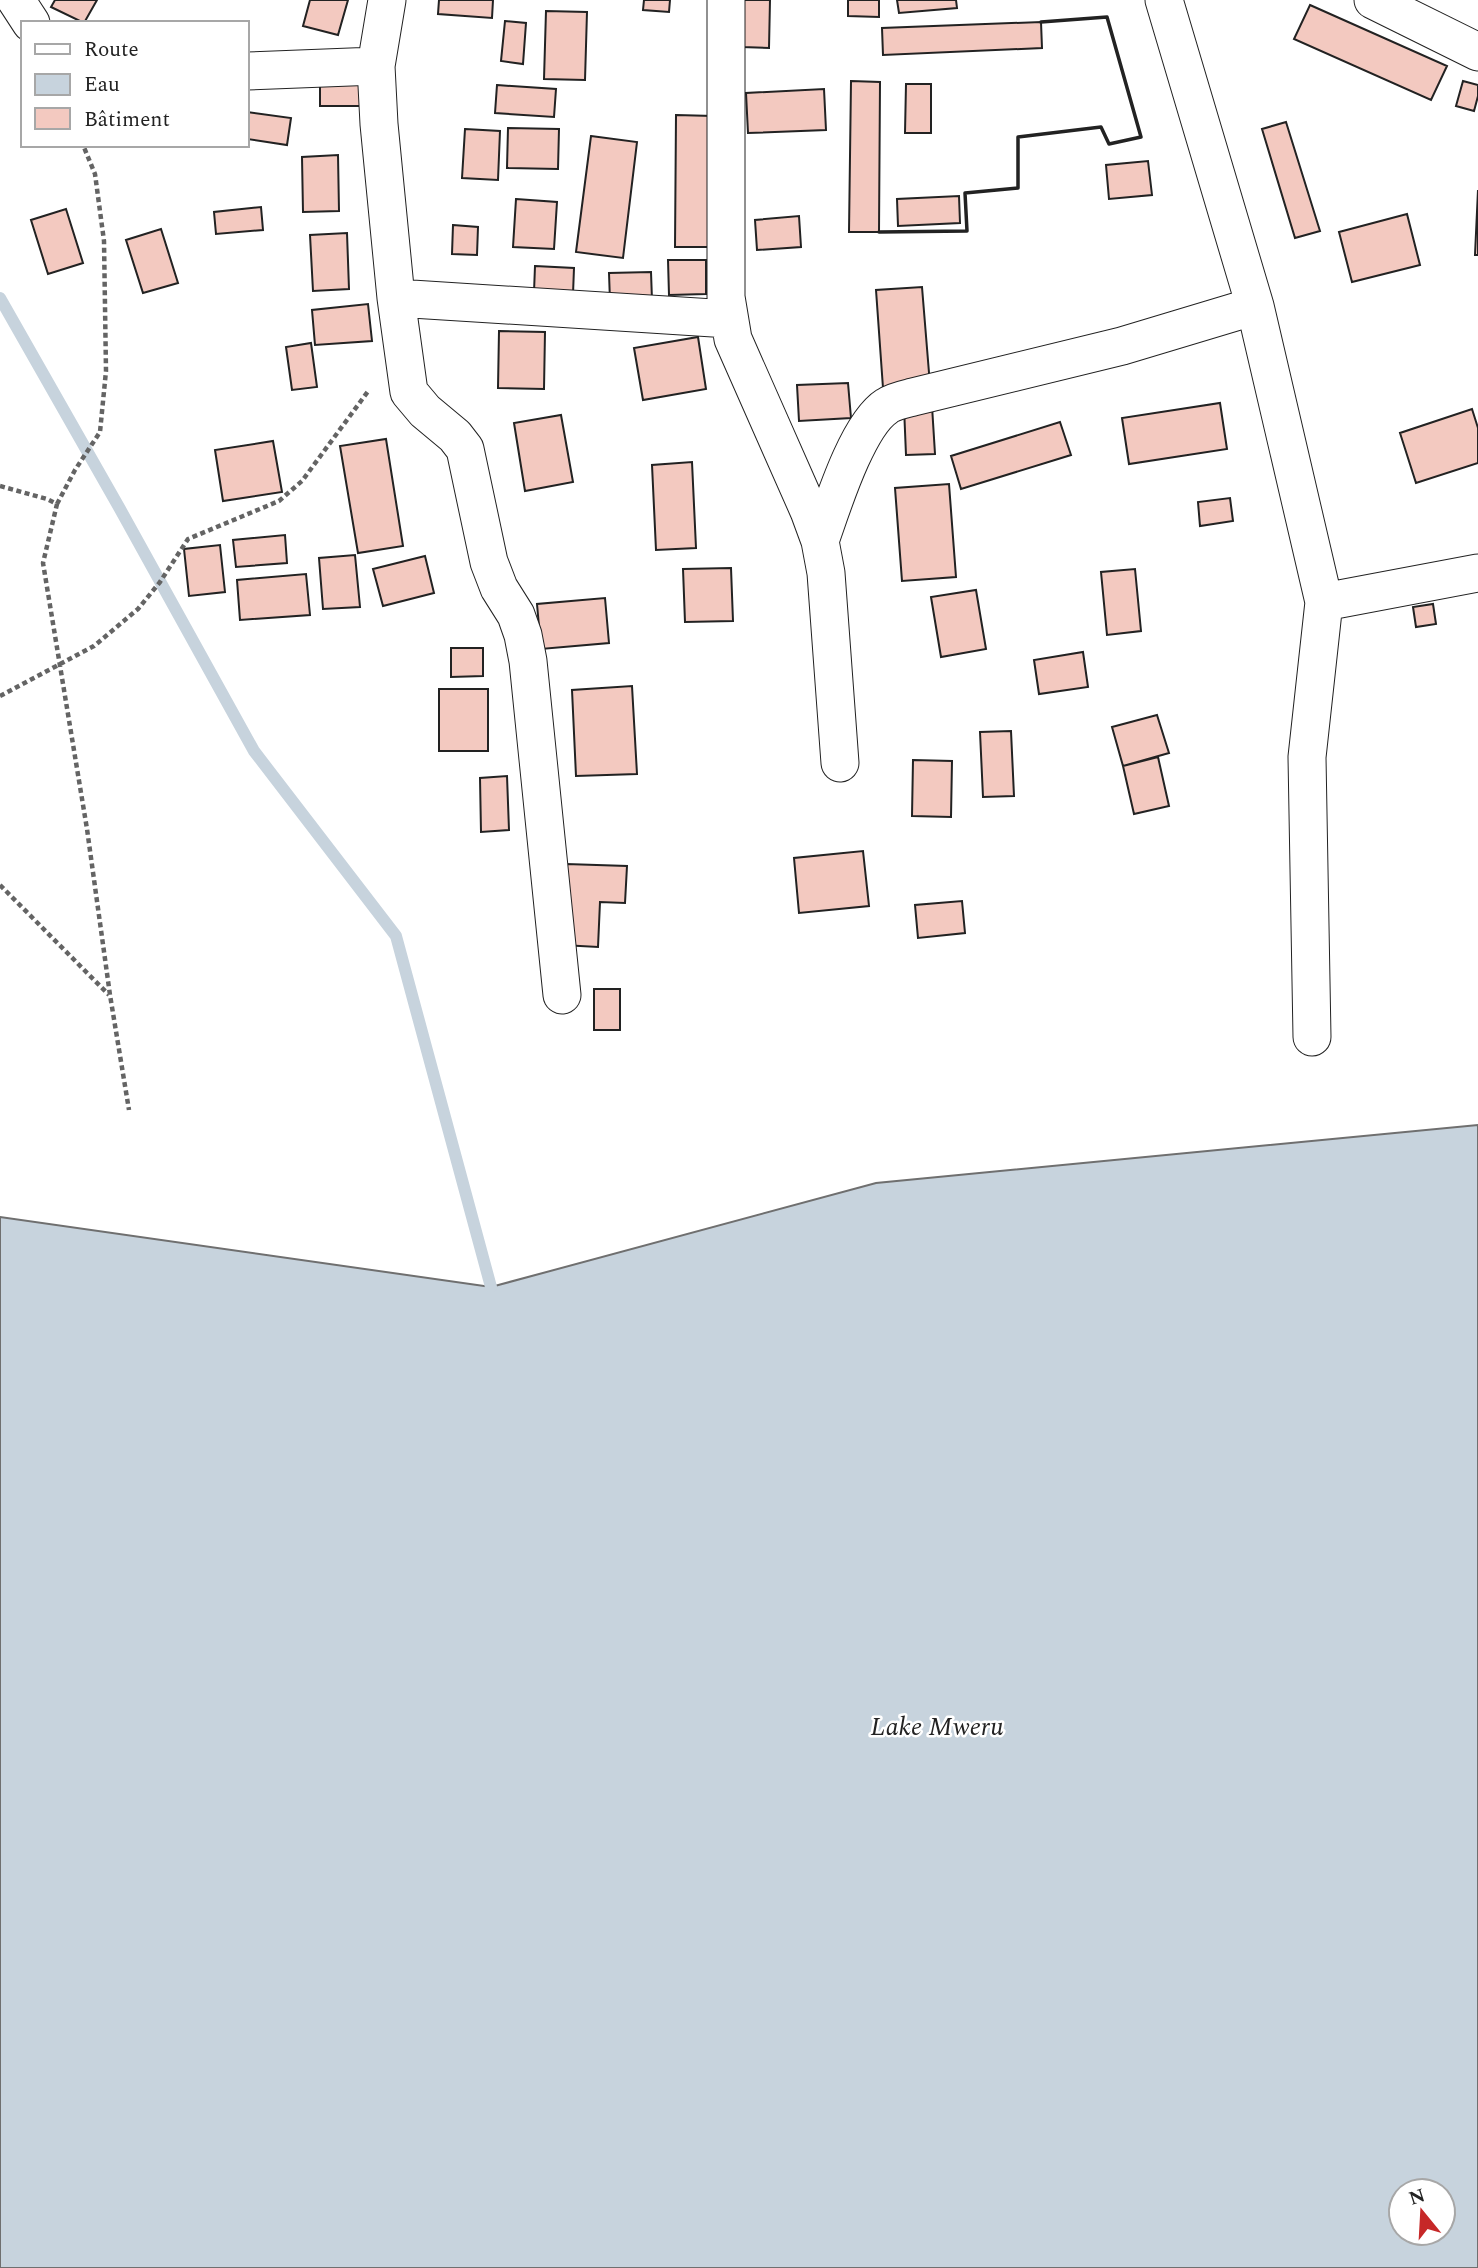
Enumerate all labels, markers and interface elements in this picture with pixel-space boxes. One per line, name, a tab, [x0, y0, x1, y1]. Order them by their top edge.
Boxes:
legend	[21, 21, 248, 147]
text: Route	[84, 34, 139, 66]
text: Eau	[84, 69, 120, 101]
text: Bâtiment	[84, 104, 170, 136]
water label: Lake Mweru	[870, 1707, 1004, 1747]
north arrow	[1387, 2177, 1457, 2247]
text: N	[1405, 2181, 1429, 2213]

